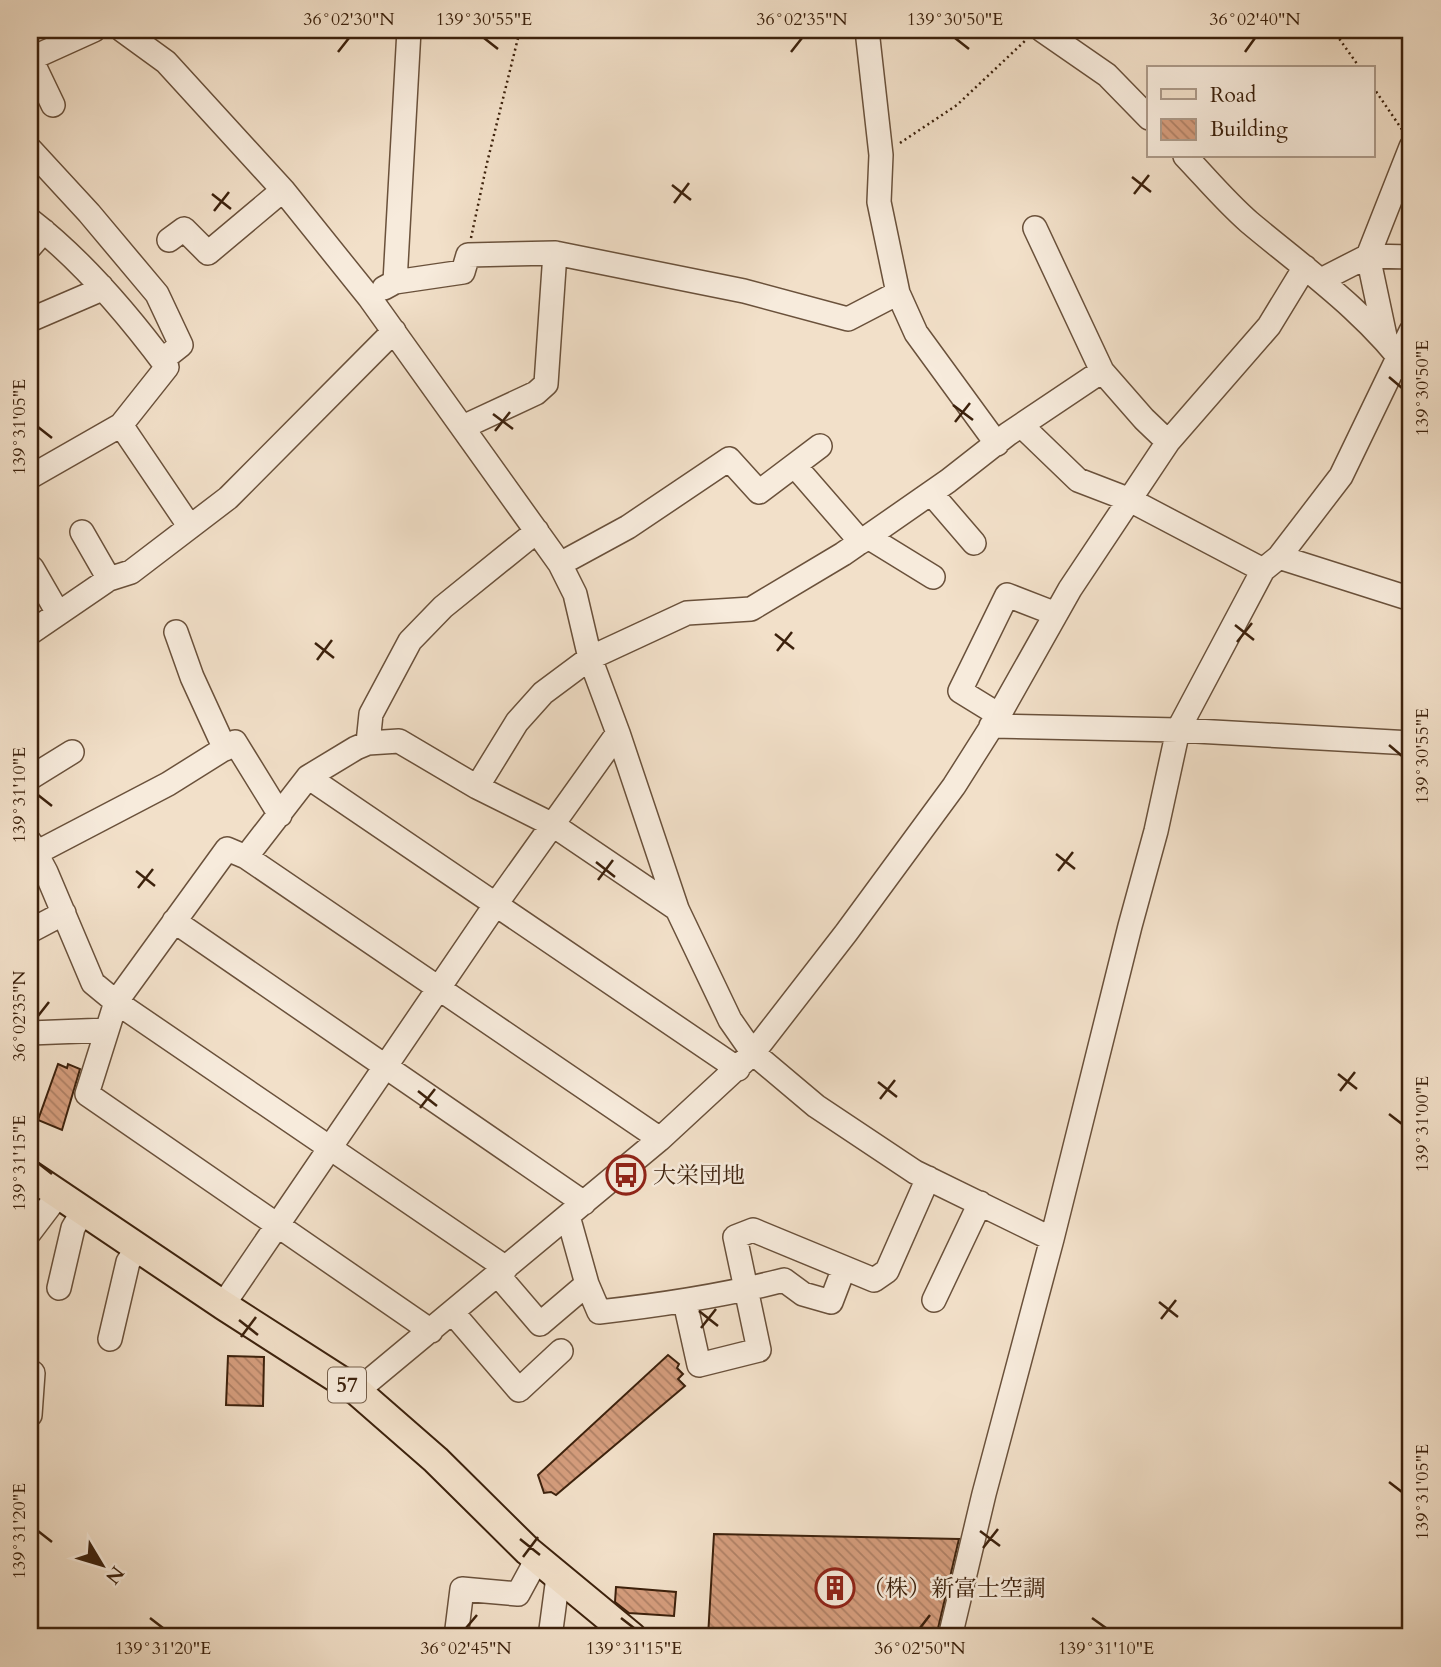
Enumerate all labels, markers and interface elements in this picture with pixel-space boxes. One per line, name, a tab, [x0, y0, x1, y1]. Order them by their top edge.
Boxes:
text: 36°02'30"N	[303, 7, 395, 32]
text: 139°30'55"E	[436, 7, 532, 32]
text: 36°02'35"N	[756, 7, 848, 32]
text: 139°30'50"E	[907, 7, 1003, 32]
text: 36°02'40"N	[1209, 7, 1301, 32]
legend	[1147, 66, 1374, 158]
text: Road	[1210, 81, 1256, 110]
text: Building	[1210, 115, 1288, 144]
text: 139°30'50"E	[1410, 340, 1435, 436]
text: 139°31'05"E	[7, 379, 32, 475]
text: 139°30'55"E	[1410, 708, 1435, 804]
text: 139°31'10"E	[7, 747, 32, 843]
text: 36°02'35"N	[7, 970, 32, 1062]
text: 139°31'00"E	[1410, 1076, 1435, 1172]
text: 139°31'15"E	[7, 1115, 32, 1211]
bus stop icon: 大栄団地	[605, 1154, 647, 1196]
place label: 大栄団地	[653, 1160, 745, 1191]
road number: 57	[328, 1368, 366, 1402]
text: 139°31'05"E	[1410, 1444, 1435, 1540]
text: 139°31'20"E	[7, 1483, 32, 1579]
north arrow	[66, 1530, 136, 1600]
text: N	[99, 1560, 130, 1590]
building icon: （株）新富士空調	[814, 1567, 856, 1609]
place label: （株）新富士空調	[862, 1573, 1046, 1604]
text: 139°31'20"E	[115, 1636, 211, 1661]
text: 36°02'45"N	[420, 1636, 512, 1661]
text: 139°31'15"E	[586, 1636, 682, 1661]
text: 36°02'50"N	[874, 1636, 966, 1661]
text: 139°31'10"E	[1058, 1636, 1154, 1661]

